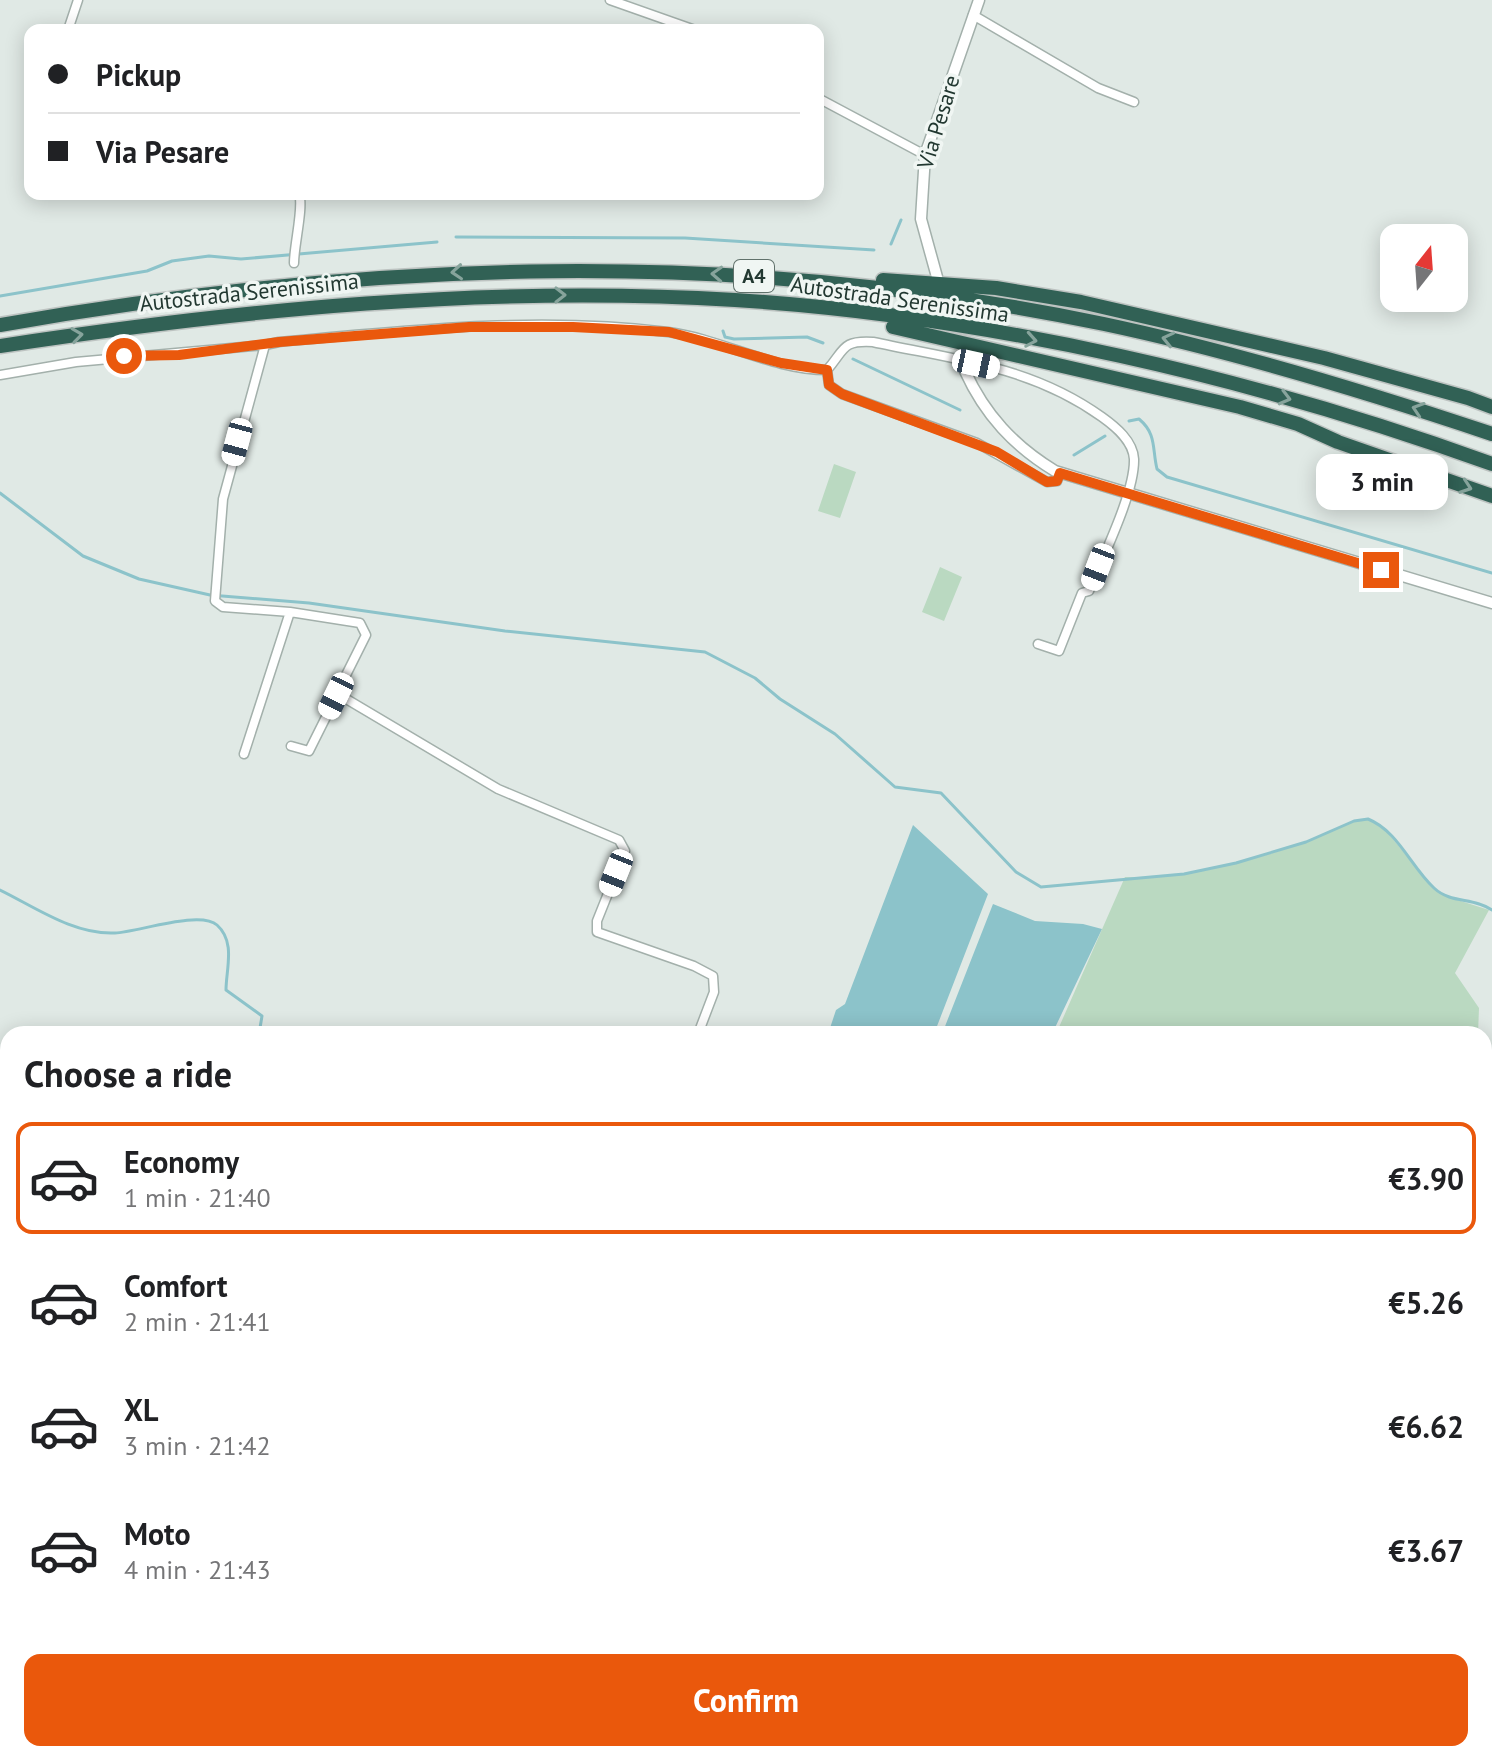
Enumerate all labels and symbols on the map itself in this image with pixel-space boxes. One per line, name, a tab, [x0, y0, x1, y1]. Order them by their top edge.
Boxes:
street label: Via Pesare	[910, 72, 966, 173]
north arrow	[1380, 224, 1468, 312]
road number: A4	[734, 260, 774, 292]
one-way arrow	[450, 263, 463, 280]
one-way arrow	[710, 266, 723, 283]
street label: Autostrada Serenissima	[138, 267, 360, 317]
street label: Autostrada Serenissima	[789, 270, 1011, 328]
one-way arrow	[554, 286, 567, 304]
one-way arrow	[70, 327, 84, 344]
one-way arrow	[1024, 330, 1038, 347]
one-way arrow	[1161, 331, 1175, 348]
route start	[106, 338, 142, 374]
car	[950, 347, 1002, 381]
one-way arrow	[1277, 388, 1291, 405]
one-way arrow	[1412, 402, 1425, 418]
car	[219, 416, 255, 468]
callout: 3 min	[1315, 454, 1447, 510]
one-way arrow	[1459, 477, 1473, 493]
car	[1078, 540, 1118, 594]
route end	[1363, 552, 1399, 588]
car	[315, 669, 357, 723]
car	[596, 846, 636, 900]

